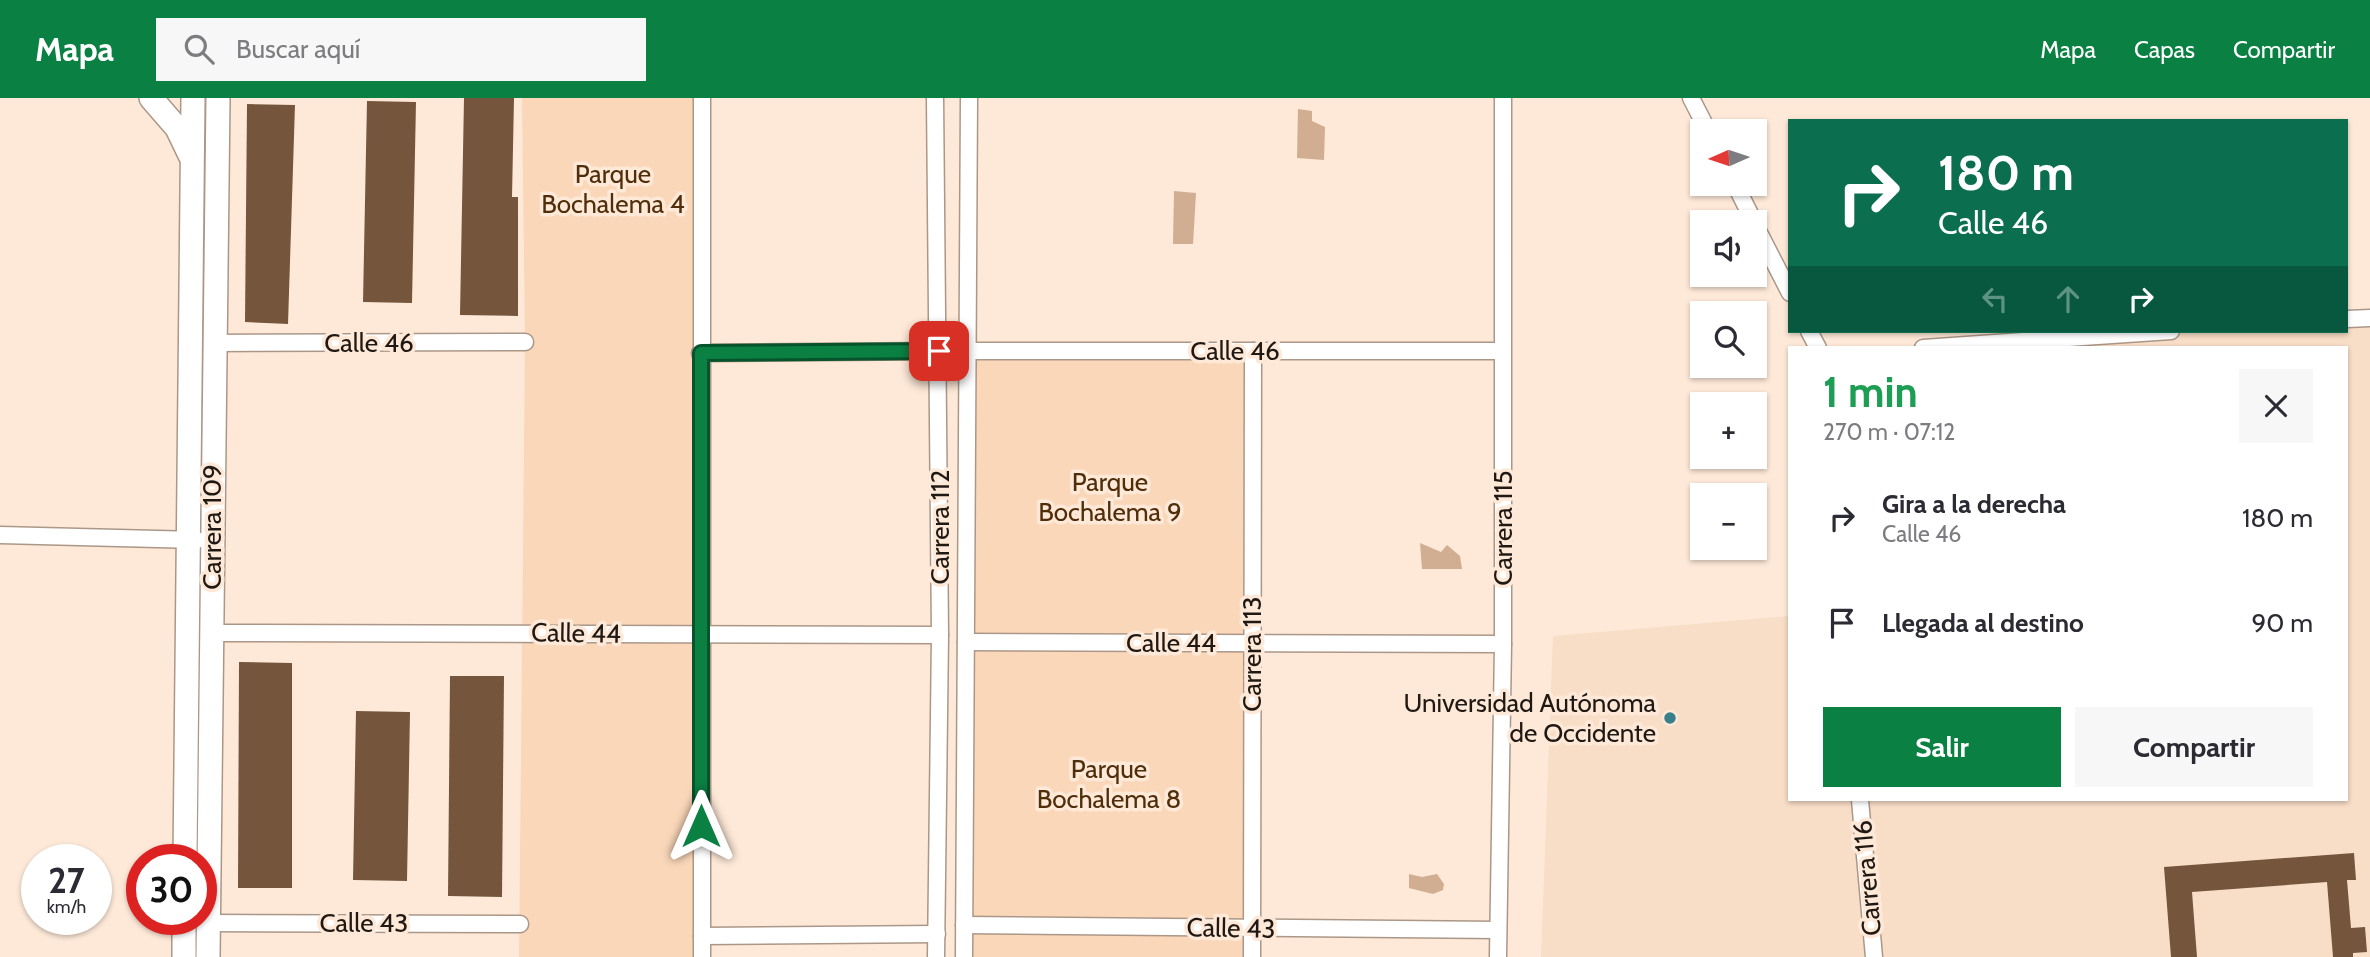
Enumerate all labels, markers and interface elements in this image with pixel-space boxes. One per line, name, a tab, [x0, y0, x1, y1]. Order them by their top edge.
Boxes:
search box	[156, 18, 646, 81]
text: Mapa	[35, 29, 114, 69]
icon: search	[180, 30, 218, 68]
text: Buscar aquí	[236, 33, 360, 65]
text: Mapa	[2040, 35, 2096, 64]
text: Capas	[2134, 35, 2195, 64]
text: Compartir	[2233, 35, 2335, 64]
north arrow	[1690, 119, 1768, 196]
map controls	[1690, 119, 1767, 560]
text: 180 m	[1938, 143, 2074, 202]
icon: right	[1823, 147, 1914, 238]
park label: Parque Bochalema 4	[541, 158, 685, 220]
text: Calle 46	[1938, 203, 2048, 242]
button: sound	[1690, 210, 1767, 287]
icon: left	[1976, 280, 2014, 318]
icon: ahead	[2049, 280, 2087, 318]
icon: right	[2122, 280, 2160, 318]
button: search	[1690, 301, 1767, 378]
pin	[909, 321, 969, 381]
street label: Calle 46	[324, 327, 414, 359]
icon: arrive	[920, 332, 958, 370]
street label: Calle 46	[1190, 335, 1280, 367]
text: 1 min	[1823, 366, 1918, 418]
button: close	[2239, 369, 2313, 443]
button: +	[1690, 392, 1767, 469]
text: 270 m · 07:12	[1823, 418, 1955, 446]
street label: Carrera 109	[196, 464, 228, 590]
park label: Parque Bochalema 9	[1038, 466, 1182, 528]
street label: Carrera 112	[924, 470, 956, 584]
street label: Carrera 115	[1487, 470, 1519, 586]
button: −	[1690, 483, 1767, 560]
text: Gira a la derecha	[1882, 488, 2066, 520]
icon: right	[1823, 499, 1861, 537]
text: 180 m	[2242, 502, 2313, 534]
text: Calle 46	[1882, 520, 1961, 548]
street label: Carrera 113	[1236, 596, 1268, 712]
icon: arrive	[1823, 604, 1861, 642]
text: Llegada al destino	[1882, 607, 2084, 639]
text: 90 m	[2251, 607, 2313, 639]
street label: Calle 44	[531, 616, 621, 650]
street label: Calle 44	[1126, 627, 1216, 659]
place label: Universidad Autónoma de Occidente	[1404, 687, 1657, 749]
button: Salir	[1823, 707, 2061, 787]
button: Compartir	[2075, 707, 2313, 787]
marker: Universidad Autónoma de Occidente	[1662, 710, 1678, 726]
park label: Parque Bochalema 8	[1037, 753, 1181, 815]
position arrow	[664, 789, 738, 863]
street label: Carrera 116	[1846, 819, 1888, 937]
speed limit sign: 30	[126, 844, 217, 935]
text: 27	[48, 859, 85, 902]
text: km/h	[47, 896, 86, 918]
street label: Calle 43	[320, 907, 408, 939]
street label: Calle 43	[1186, 911, 1276, 945]

